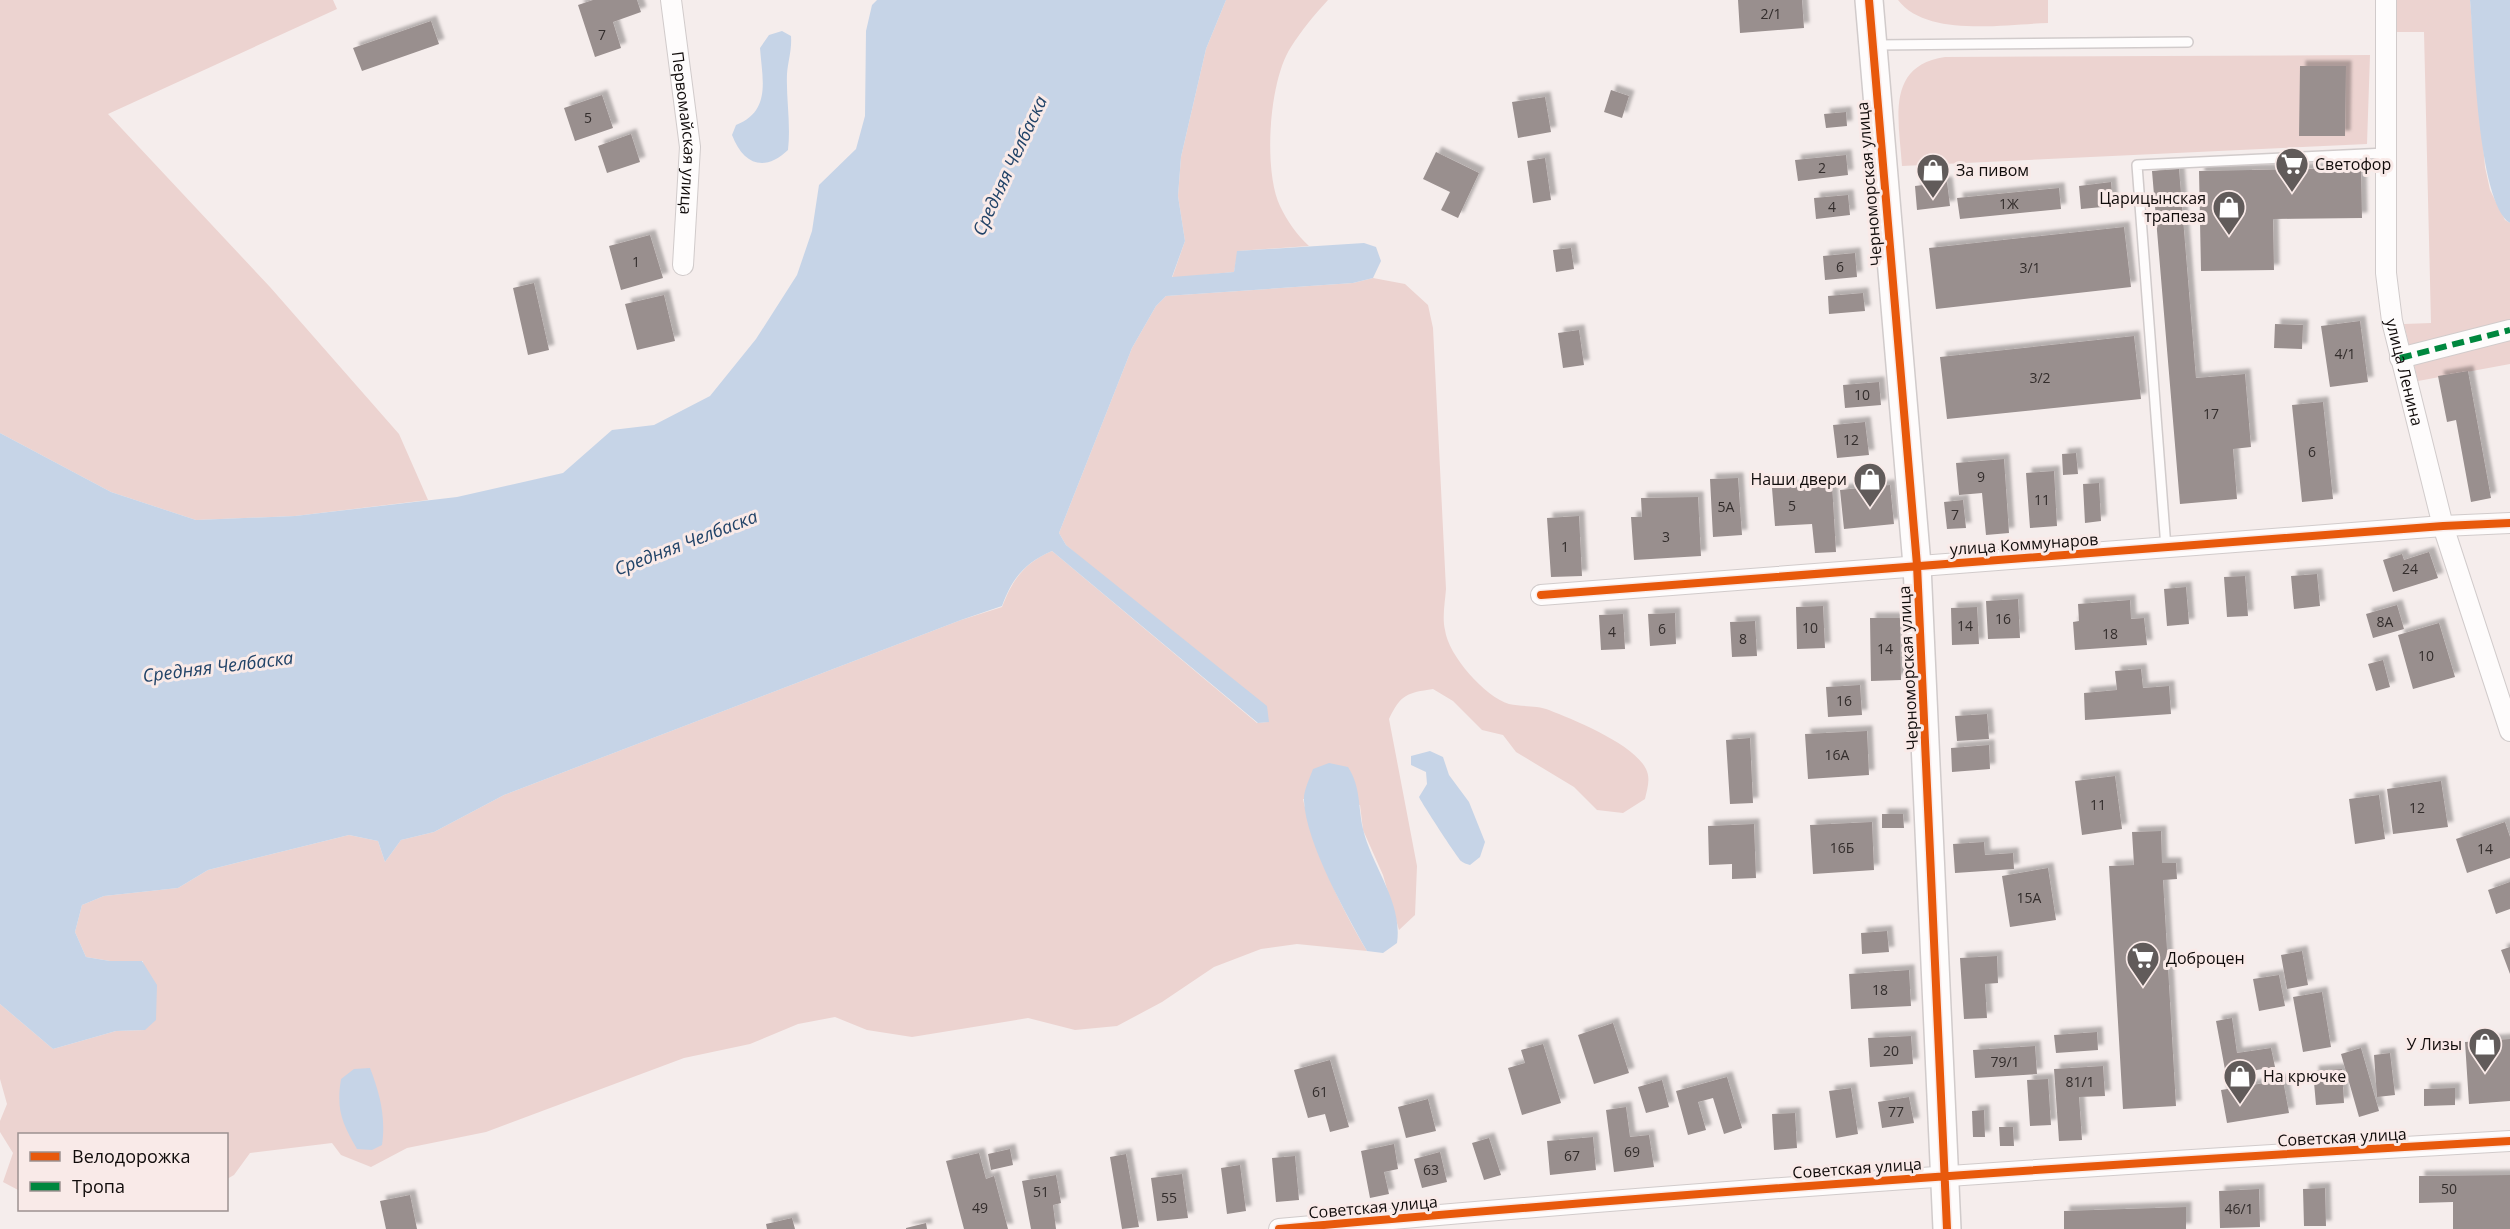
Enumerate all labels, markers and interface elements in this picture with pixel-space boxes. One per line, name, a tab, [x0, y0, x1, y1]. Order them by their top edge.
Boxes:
house number: 2/1	[1760, 4, 1782, 23]
house number: 7	[598, 25, 606, 44]
street label: Первомайская улица	[667, 50, 701, 215]
water label: Средняя Челбаска	[966, 92, 1052, 239]
street label: Черноморская улица	[1851, 101, 1887, 267]
house number: 5	[584, 108, 592, 127]
supermarket icon: Светофор	[2274, 146, 2310, 193]
shop icon: За пивом	[1915, 152, 1951, 199]
place label: Светофор	[2315, 153, 2391, 175]
house number: 2	[1818, 158, 1826, 177]
place label: За пивом	[1956, 159, 2029, 181]
place label: Царицынская трапеза	[2099, 187, 2206, 227]
shop icon: Царицынская трапеза	[2211, 189, 2247, 236]
house number: 1Ж	[1999, 194, 2019, 213]
house number: 4	[1828, 197, 1836, 216]
house number: 1	[632, 252, 640, 271]
house number: 6	[1836, 257, 1844, 276]
house number: 3/1	[2019, 258, 2041, 277]
street label: улица Ленина	[2381, 316, 2429, 428]
house number: 4/1	[2334, 344, 2356, 363]
house number: 3/2	[2029, 368, 2051, 387]
house number: 10	[1854, 385, 1870, 404]
house number: 17	[2203, 404, 2219, 423]
house number: 12	[1843, 430, 1859, 449]
house number: 6	[2308, 442, 2316, 461]
shop icon: Наши двери	[1852, 461, 1888, 508]
house number: 9	[1977, 467, 1985, 486]
place label: Наши двери	[1750, 468, 1847, 490]
house number: 11	[2034, 490, 2050, 509]
house number: 5	[1788, 496, 1796, 515]
house number: 5А	[1718, 497, 1735, 516]
water label: Средняя Челбаска	[611, 504, 761, 580]
house number: 7	[1951, 505, 1959, 524]
house number: 3	[1662, 527, 1670, 546]
street label: улица Коммунаров	[1949, 528, 2099, 560]
house number: 1	[1561, 537, 1569, 556]
house number: 24	[2402, 559, 2418, 578]
street label: Черноморская улица	[1893, 585, 1923, 751]
house number: 16	[1995, 609, 2011, 628]
house number: 8А	[2377, 612, 2394, 631]
house number: 14	[1957, 616, 1973, 635]
house number: 10	[1802, 618, 1818, 637]
house number: 6	[1658, 619, 1666, 638]
house number: 4	[1608, 622, 1616, 641]
house number: 18	[2102, 624, 2118, 643]
house number: 8	[1739, 629, 1747, 648]
house number: 14	[1877, 639, 1893, 658]
water label: Средняя Челбаска	[141, 645, 295, 687]
house number: 10	[2418, 646, 2434, 665]
house number: 16	[1836, 691, 1852, 710]
house number: 16А	[1825, 745, 1850, 764]
house number: 11	[2090, 795, 2106, 814]
house number: 12	[2409, 798, 2425, 817]
house number: 16Б	[1830, 838, 1854, 857]
house number: 14	[2477, 839, 2493, 858]
house number: 15А	[2017, 888, 2042, 907]
supermarket icon: Доброцен	[2125, 940, 2161, 987]
place label: Доброцен	[2166, 947, 2245, 969]
house number: 18	[1872, 980, 1888, 999]
shop icon: У Лизы	[2467, 1026, 2503, 1073]
place label: У Лизы	[2407, 1033, 2462, 1055]
house number: 20	[1883, 1041, 1899, 1060]
house number: 79/1	[1990, 1052, 2020, 1071]
shop icon: На крючке	[2222, 1058, 2258, 1105]
place label: На крючке	[2263, 1065, 2346, 1087]
house number: 81/1	[2065, 1072, 2095, 1091]
house number: 61	[1312, 1082, 1328, 1101]
house number: 77	[1888, 1102, 1904, 1121]
street label: Советская улица	[2277, 1123, 2407, 1151]
legend	[18, 1133, 228, 1211]
house number: 69	[1624, 1142, 1640, 1161]
text: Велодорожка	[72, 1144, 190, 1168]
house number: 67	[1564, 1146, 1580, 1165]
street label: Советская улица	[1792, 1153, 1922, 1183]
house number: 63	[1423, 1160, 1439, 1179]
text: Тропа	[72, 1174, 125, 1198]
house number: 50	[2441, 1179, 2457, 1198]
house number: 51	[1033, 1182, 1049, 1201]
house number: 55	[1161, 1188, 1177, 1207]
street label: Советская улица	[1308, 1190, 1438, 1224]
house number: 49	[972, 1198, 988, 1217]
house number: 46/1	[2224, 1199, 2254, 1218]

